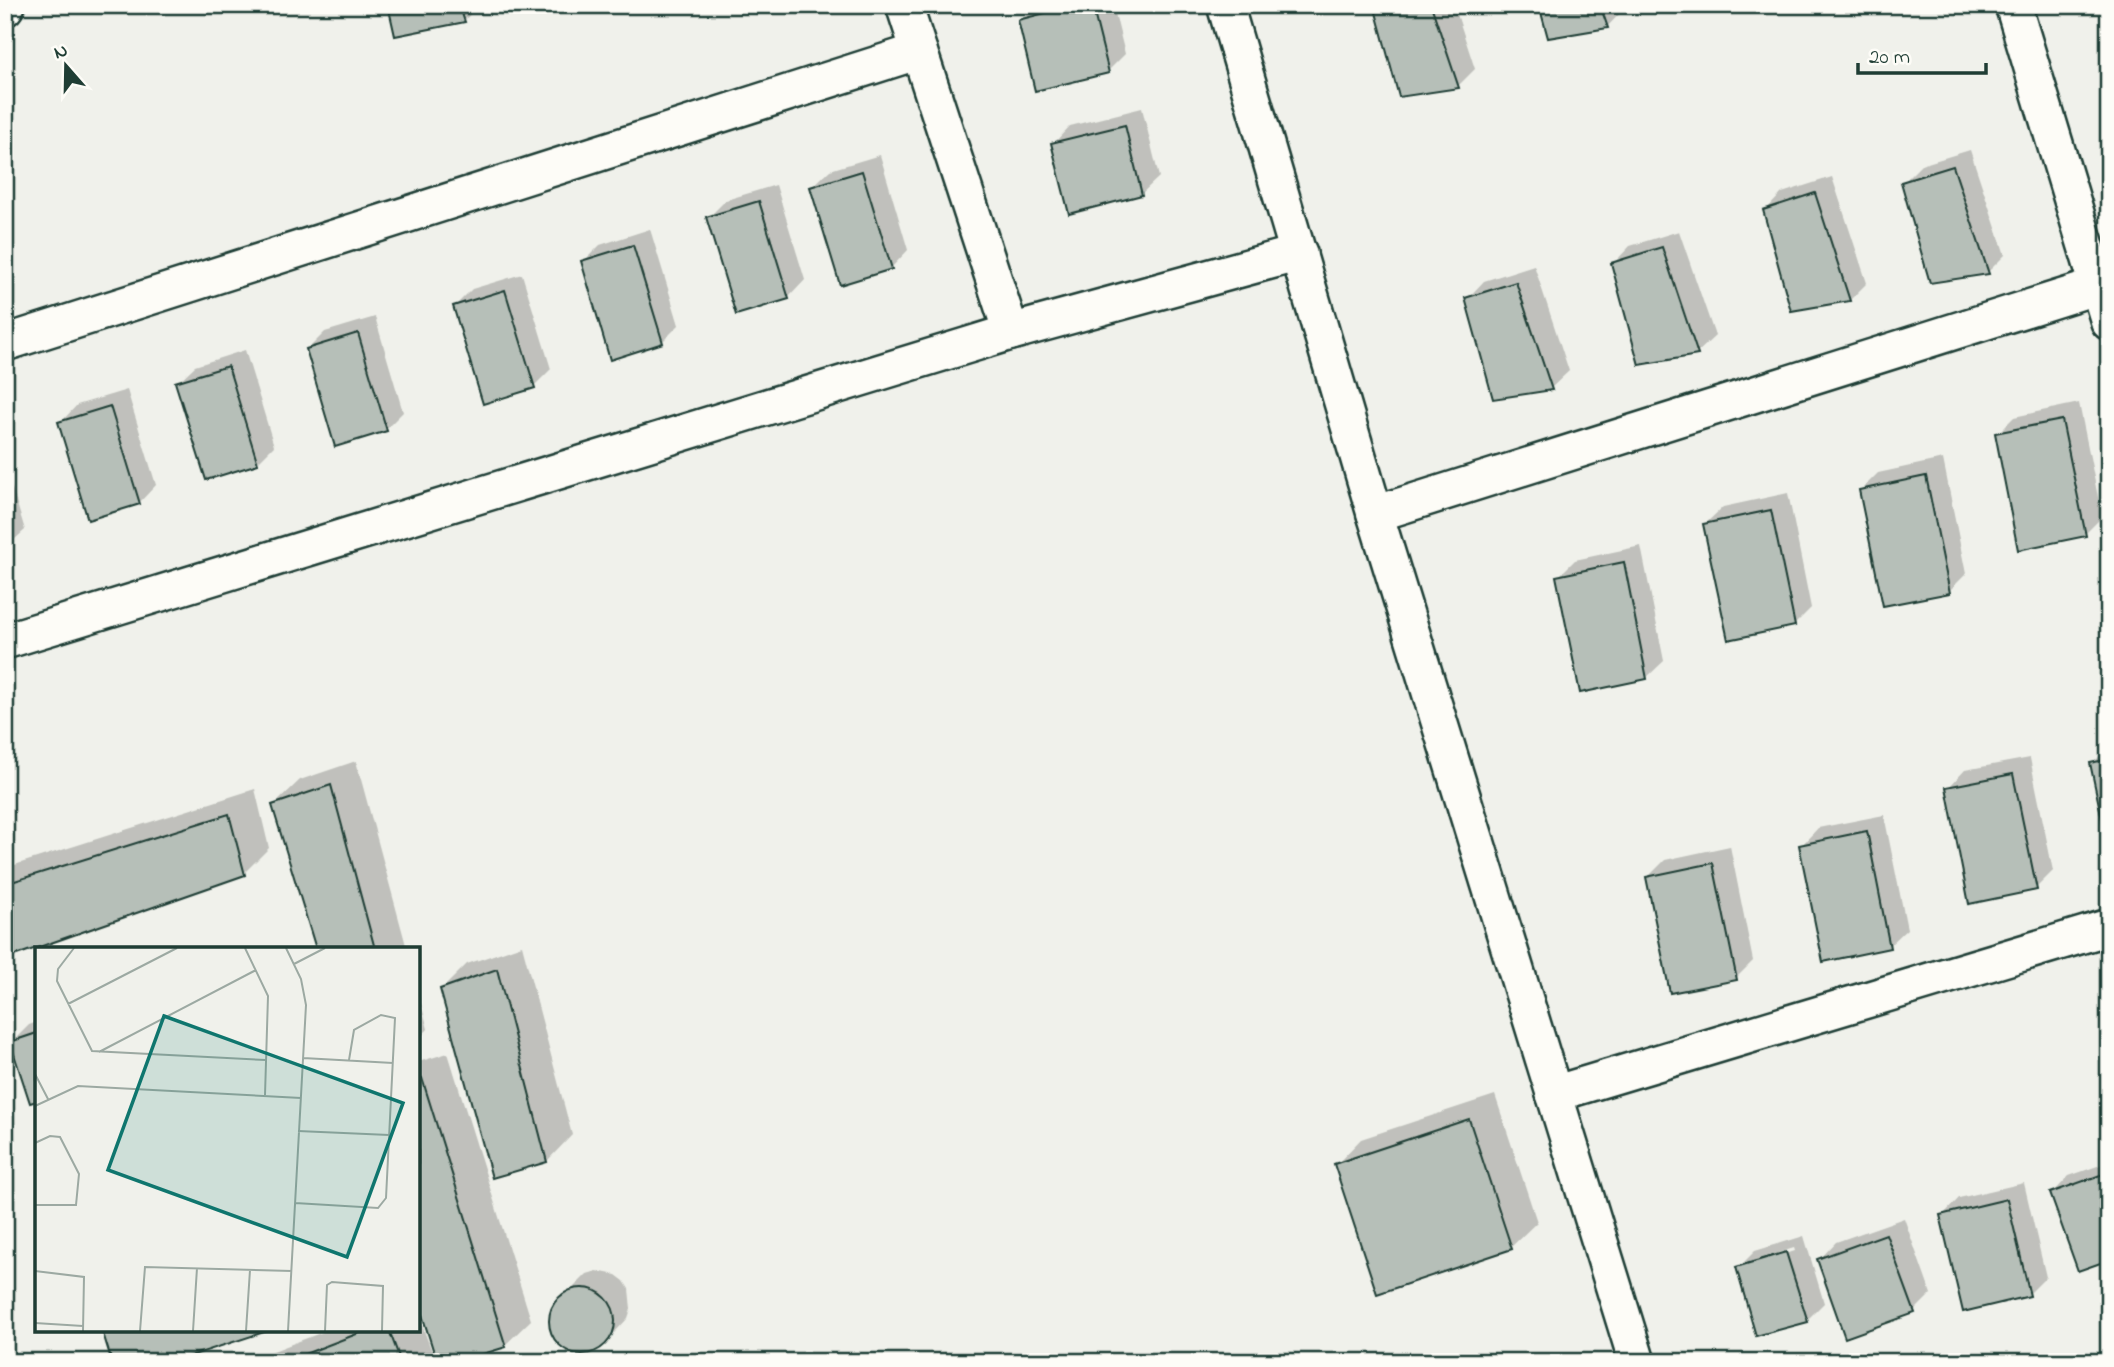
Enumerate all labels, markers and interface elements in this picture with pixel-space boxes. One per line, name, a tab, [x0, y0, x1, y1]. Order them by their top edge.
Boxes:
north arrow	[32, 32, 102, 102]
scale bar	[1858, 32, 1986, 76]
text: N	[50, 37, 72, 67]
text: 20 m	[1869, 43, 1910, 73]
inset map	[35, 947, 420, 1332]

